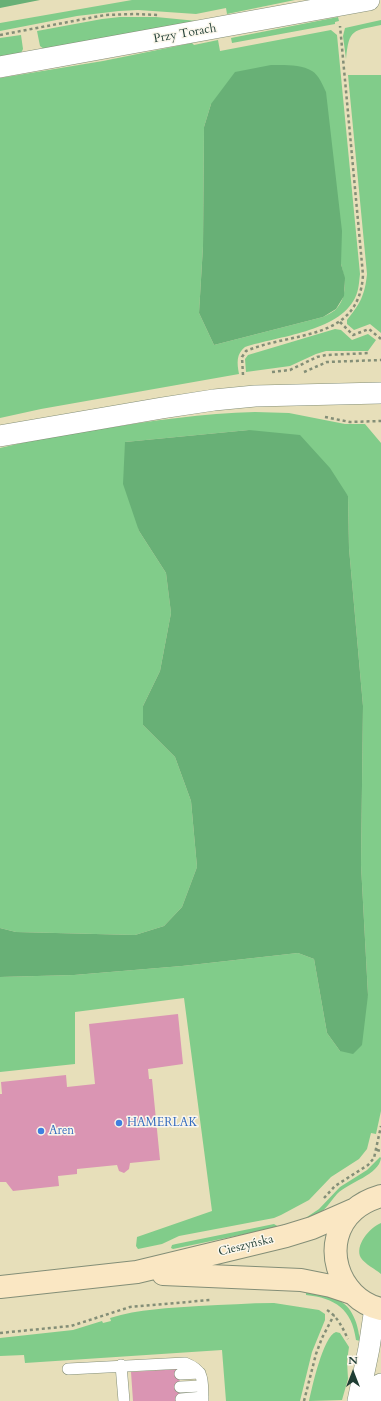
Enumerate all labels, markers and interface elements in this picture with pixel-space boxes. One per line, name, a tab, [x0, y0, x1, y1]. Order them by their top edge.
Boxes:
street label: Przy Torach	[153, 21, 217, 47]
place label: HAMERLAK	[127, 1116, 197, 1130]
marker: HAMERLAK	[114, 1118, 124, 1128]
place label: Aren	[49, 1124, 74, 1138]
marker: Aren	[36, 1126, 46, 1136]
street label: Cieszyńska	[217, 1232, 275, 1260]
north arrow	[333, 1353, 373, 1393]
text: N	[348, 1353, 358, 1368]

